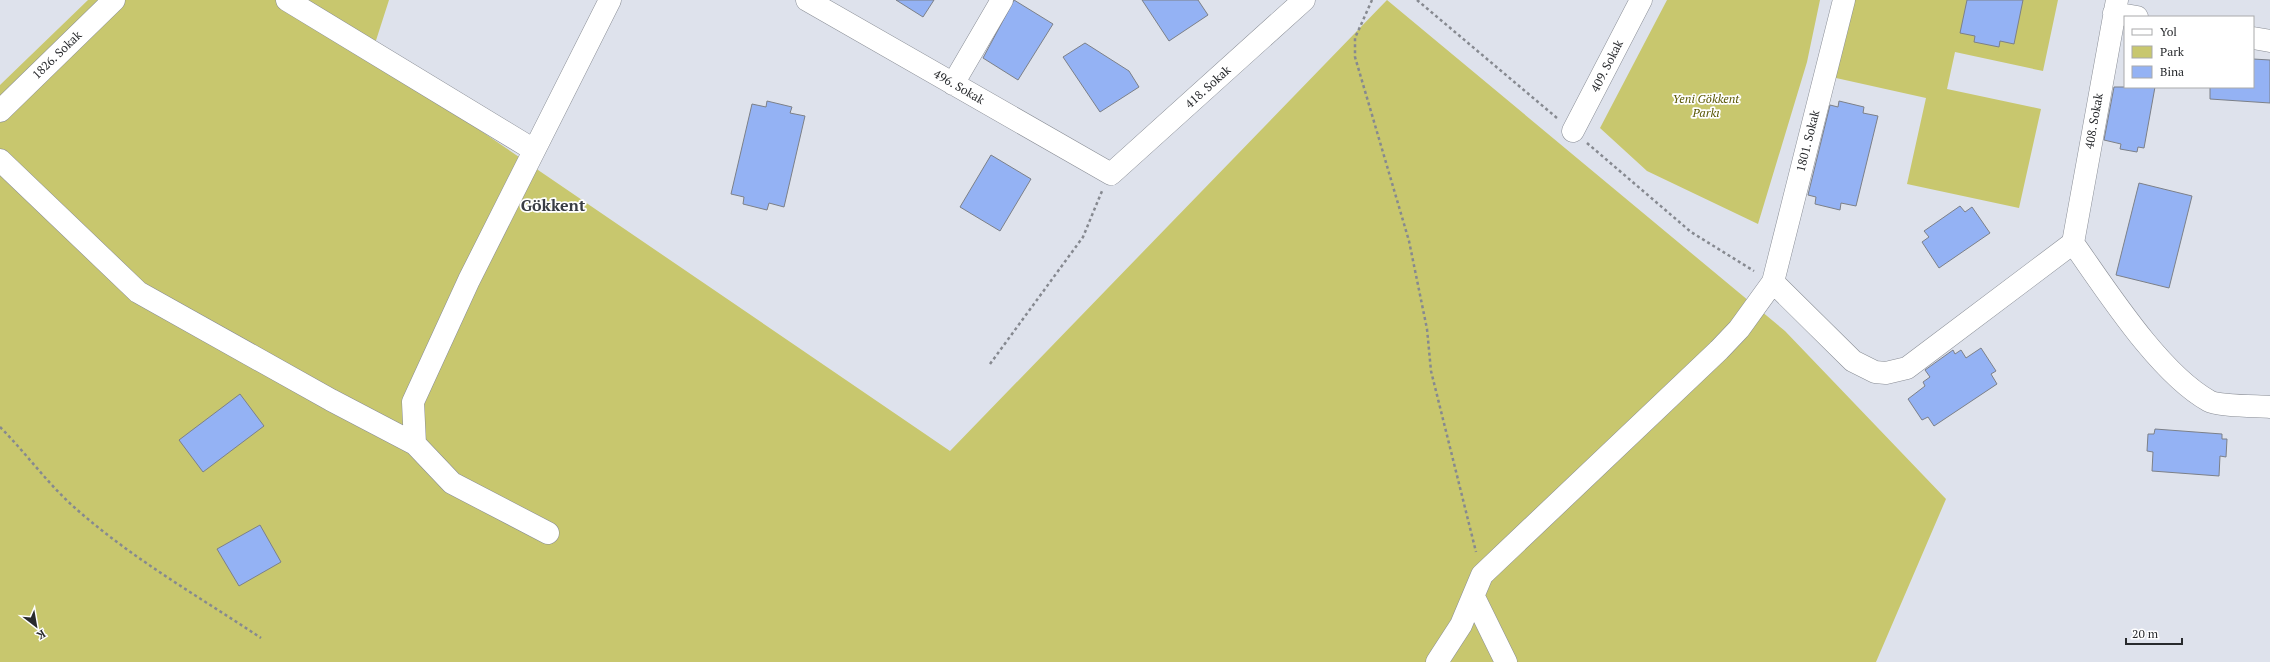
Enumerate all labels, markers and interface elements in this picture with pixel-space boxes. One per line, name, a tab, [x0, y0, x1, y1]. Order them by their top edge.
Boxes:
legend	[2124, 16, 2254, 88]
text: Yol	[2160, 24, 2177, 39]
street label: 1826. Sokak	[29, 27, 85, 82]
street label: 409. Sokak	[1587, 36, 1626, 94]
text: Park	[2160, 44, 2185, 59]
street label: 418. Sokak	[1182, 62, 1234, 111]
text: Bina	[2160, 64, 2184, 79]
street label: 496. Sokak	[931, 66, 988, 108]
park label: Yeni Gökkent Parkı	[1673, 91, 1740, 120]
street label: 408. Sokak	[2081, 91, 2106, 150]
street label: 1801. Sokak	[1793, 108, 1823, 173]
district label: Gökkent	[521, 194, 586, 216]
north arrow	[16, 606, 56, 646]
scale bar	[2126, 620, 2182, 646]
text: 20 m	[2132, 626, 2159, 641]
text: K	[34, 627, 48, 643]

